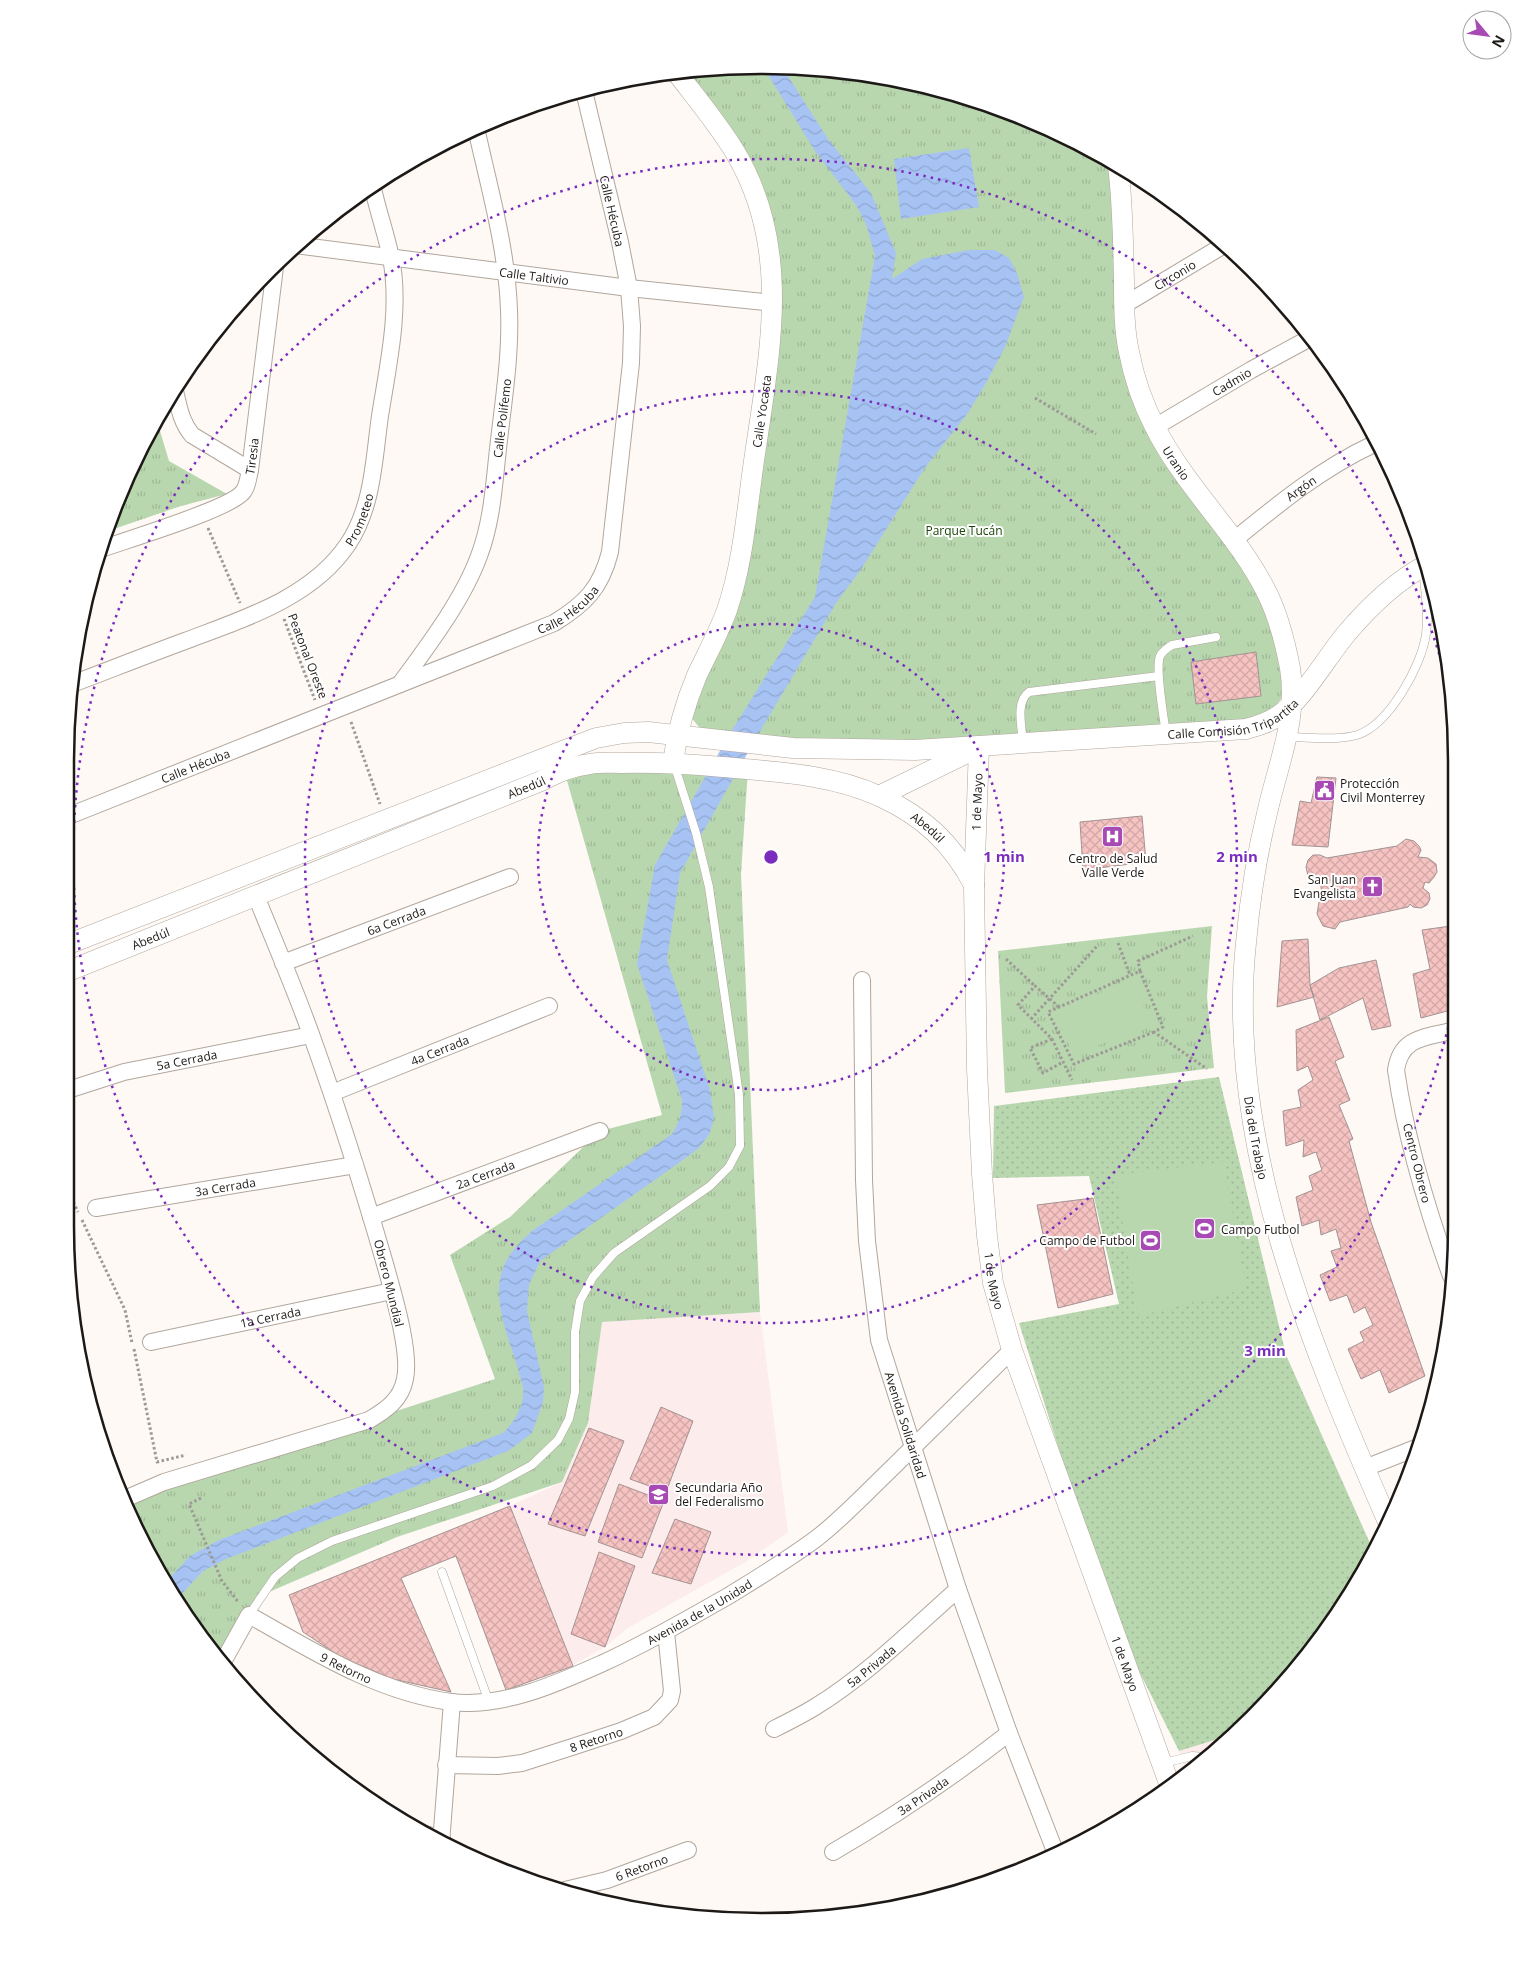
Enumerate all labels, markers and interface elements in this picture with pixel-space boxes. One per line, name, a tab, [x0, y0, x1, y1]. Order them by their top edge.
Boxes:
north arrow	[1462, 10, 1512, 60]
text: N	[1488, 32, 1510, 51]
street label: Calle Hécuba	[596, 174, 628, 248]
street label: Circonio	[1150, 256, 1199, 294]
street label: Calle Taltivio	[498, 263, 570, 289]
street label: Cadmio	[1209, 363, 1254, 400]
street label: Calle Yocasta	[748, 374, 775, 449]
street label: Calle Polifemo	[489, 378, 515, 459]
street label: Tiresia	[241, 437, 262, 476]
street label: Uranio	[1159, 443, 1194, 483]
street label: Argón	[1282, 471, 1319, 505]
street label: Prometeo	[341, 491, 377, 549]
park label: Parque Tucán	[925, 522, 1003, 539]
street label: Calle Hécuba	[535, 582, 602, 637]
street label: Peatonal Oreste	[284, 611, 332, 701]
street label: Calle Comisión Tripartita	[1167, 694, 1302, 742]
street label: Calle Hécuba	[158, 744, 232, 787]
street label: Abedúl	[505, 772, 548, 802]
street label: 1 de Mayo	[967, 773, 987, 831]
place label: Protección Civil Monterrey	[1340, 775, 1426, 806]
public building icon: Protección Civil Monterrey	[1312, 778, 1336, 802]
street label: Abedúl	[908, 808, 949, 846]
hospital icon: Centro de Salud Valle Verde	[1101, 825, 1125, 849]
text: 1 min	[983, 846, 1025, 866]
text: 2 min	[1216, 846, 1258, 866]
centre of rings	[762, 848, 780, 866]
place label: Centro de Salud Valle Verde	[1068, 850, 1158, 881]
place label: San Juan Evangelista	[1293, 871, 1356, 902]
church icon: San Juan Evangelista	[1360, 874, 1384, 898]
street label: 6a Cerrada	[364, 901, 428, 939]
street label: Abedúl	[129, 923, 172, 953]
street label: 4a Cerrada	[408, 1031, 471, 1069]
street label: 5a Cerrada	[155, 1045, 219, 1074]
street label: Día del Trabajo	[1240, 1095, 1272, 1181]
street label: Centro Obrero	[1399, 1121, 1435, 1205]
street label: 2a Cerrada	[453, 1155, 517, 1193]
street label: 3a Cerrada	[194, 1173, 257, 1200]
sports icon: Campo Futbol	[1193, 1217, 1217, 1241]
place label: Campo Futbol	[1221, 1221, 1299, 1238]
sports icon: Campo de Futbol	[1139, 1228, 1163, 1252]
place label: Campo de Futbol	[1039, 1232, 1135, 1249]
street label: Obrero Mundial	[370, 1238, 408, 1328]
street label: 1 de Mayo	[981, 1251, 1009, 1311]
street label: 1a Cerrada	[239, 1302, 302, 1331]
text: 3 min	[1244, 1340, 1286, 1360]
street label: Avenida Solidaridad	[881, 1370, 931, 1481]
place label: Secundaria Año del Federalismo	[675, 1479, 764, 1510]
school or university icon: Secundaria Año del Federalismo	[647, 1482, 671, 1506]
street label: Avenida de la Unidad	[644, 1575, 755, 1648]
street label: 1 de Mayo	[1108, 1633, 1143, 1694]
street label: 5a Privada	[843, 1641, 899, 1691]
street label: 9 Retorno	[317, 1648, 374, 1687]
street label: 8 Retorno	[567, 1723, 625, 1756]
street label: 3a Privada	[894, 1772, 952, 1819]
street label: 6 Retorno	[613, 1850, 670, 1885]

